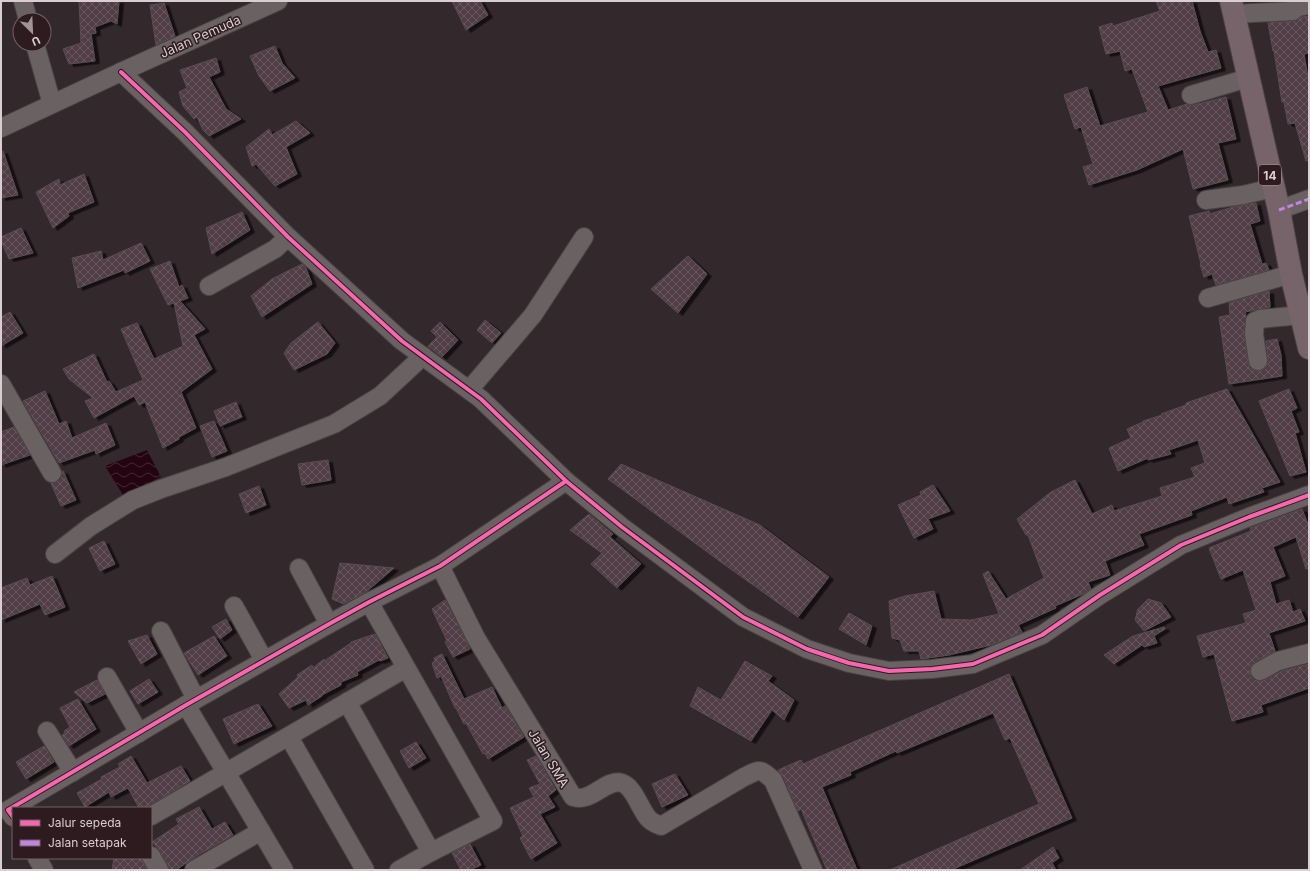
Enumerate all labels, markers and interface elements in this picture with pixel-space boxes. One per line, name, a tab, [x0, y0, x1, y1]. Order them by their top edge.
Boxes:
street label: Jalan Pemuda	[157, 11, 243, 61]
north arrow	[12, 12, 52, 52]
text: U	[30, 33, 43, 49]
road number: 14	[1259, 165, 1281, 185]
street label: Jalan SMA	[525, 726, 573, 790]
legend	[12, 807, 152, 859]
text: Jalur sepeda	[48, 815, 121, 830]
text: Jalan setapak	[48, 835, 127, 850]

